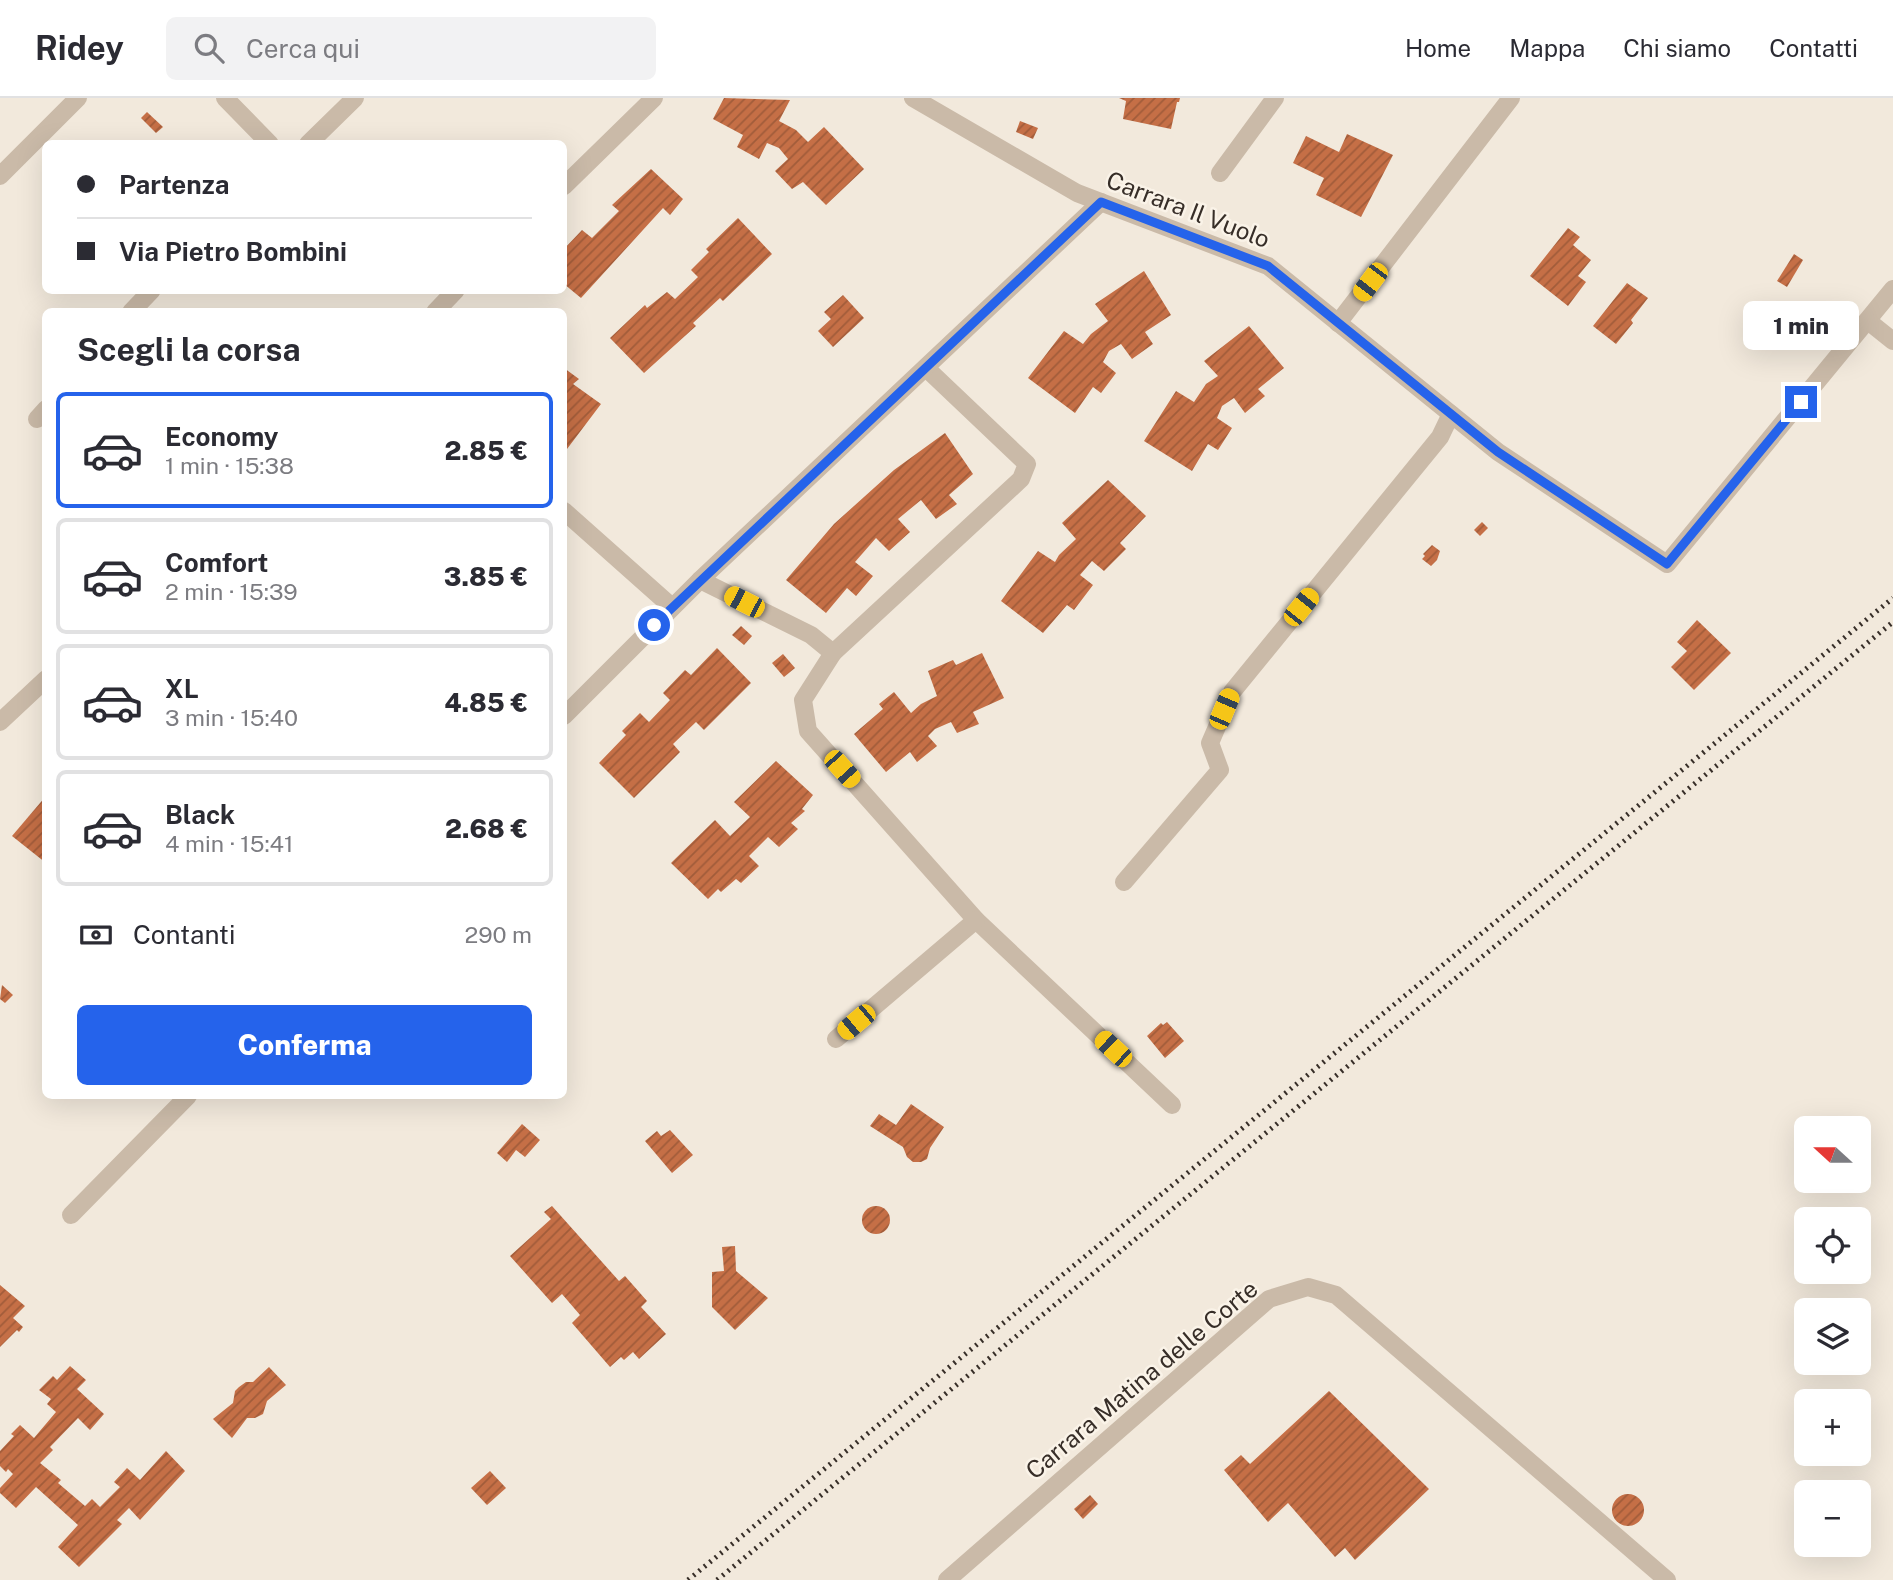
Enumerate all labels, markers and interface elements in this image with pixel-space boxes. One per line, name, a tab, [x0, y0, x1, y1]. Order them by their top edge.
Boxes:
search box	[166, 17, 656, 80]
text: Ridey	[35, 29, 124, 67]
icon: search	[190, 29, 228, 67]
text: Cerca qui	[246, 33, 360, 64]
text: Home	[1405, 34, 1471, 62]
text: Mappa	[1509, 34, 1585, 62]
text: Chi siamo	[1623, 34, 1731, 62]
text: Contatti	[1769, 34, 1858, 62]
street label: Carrara Il Vuolo	[1103, 165, 1274, 253]
text: Partenza	[119, 169, 230, 200]
text: Via Pietro Bombini	[119, 236, 347, 267]
car	[1349, 259, 1392, 305]
callout: 1 min	[1743, 300, 1859, 350]
text: 1 min	[1773, 312, 1829, 339]
text: Scegli la corsa	[77, 331, 301, 368]
route end	[1785, 386, 1817, 418]
icon: car	[81, 419, 144, 482]
text: Economy	[165, 421, 278, 452]
text: 2.85 €	[445, 435, 528, 466]
text: 1 min · 15:38	[165, 452, 294, 479]
icon: car	[81, 545, 144, 608]
text: Comfort	[165, 547, 268, 578]
text: 3.85 €	[444, 561, 528, 592]
text: 2 min · 15:39	[165, 578, 298, 605]
car	[721, 583, 768, 621]
car	[1280, 584, 1323, 630]
route start	[638, 609, 670, 641]
icon: car	[81, 671, 144, 734]
text: XL	[165, 673, 199, 704]
car	[1207, 686, 1242, 732]
text: 4.85 €	[444, 687, 528, 718]
text: 3 min · 15:40	[165, 704, 298, 731]
car	[821, 746, 864, 792]
icon: car	[81, 797, 144, 860]
text: Black	[165, 799, 235, 830]
text: 2.68 €	[445, 813, 528, 844]
text: 4 min · 15:41	[165, 830, 293, 857]
icon: cash	[77, 916, 115, 954]
text: Contanti	[133, 919, 235, 950]
text: 290 m	[465, 921, 532, 948]
car	[834, 1000, 879, 1044]
button: Conferma	[77, 1005, 532, 1085]
car	[1091, 1027, 1136, 1071]
north arrow	[1794, 1116, 1871, 1194]
map controls	[1794, 1116, 1871, 1557]
button: locate	[1794, 1207, 1871, 1284]
street label: Carrara Matina delle Corte	[1020, 1274, 1263, 1484]
button: layers	[1794, 1298, 1871, 1375]
button: +	[1794, 1389, 1871, 1466]
button: −	[1794, 1480, 1871, 1557]

